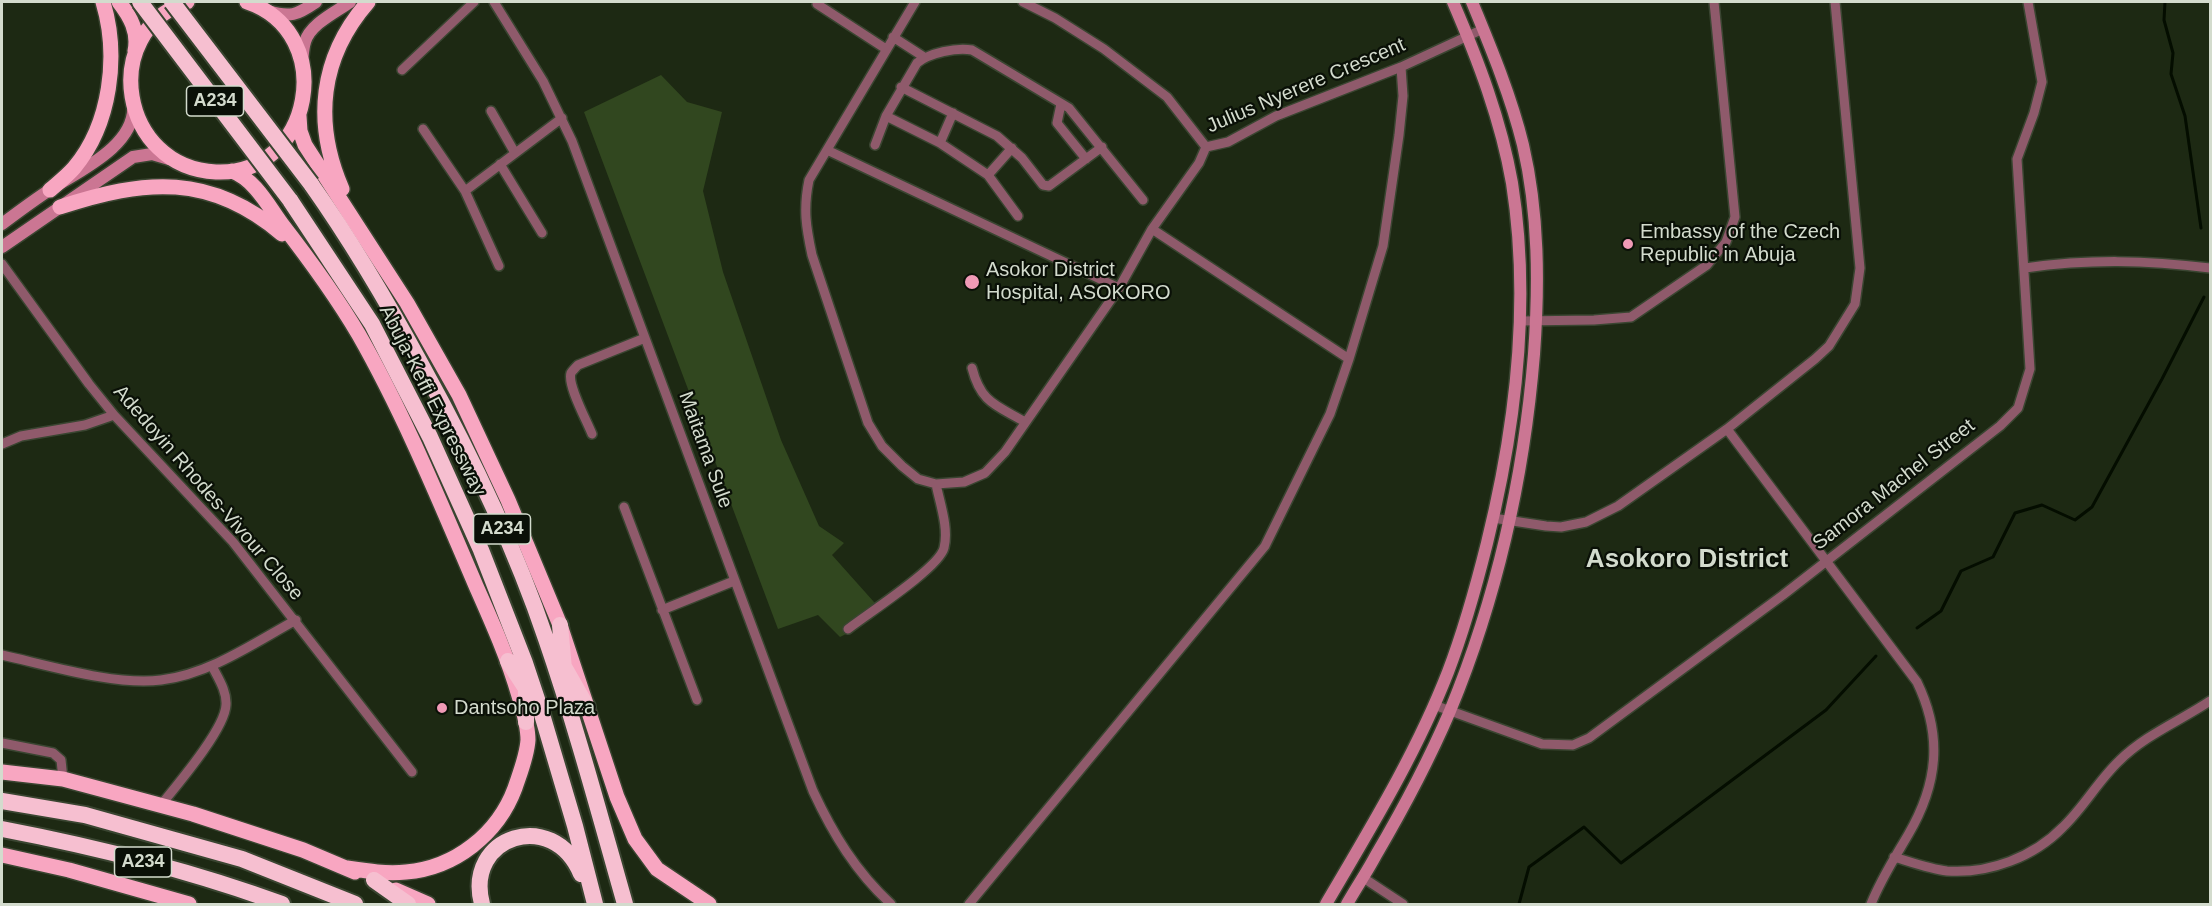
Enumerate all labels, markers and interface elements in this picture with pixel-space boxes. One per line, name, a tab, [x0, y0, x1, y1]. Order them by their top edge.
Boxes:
street label: Julius Nyerere Crescent	[1203, 33, 1409, 139]
road number: A234	[186, 86, 244, 116]
place label: Embassy of the Czech Republic in Abuja	[1640, 220, 1840, 267]
marker: Embassy of the Czech Republic in Abuja	[1621, 237, 1635, 251]
place label: Asokor District Hospital, ASOKORO	[986, 258, 1171, 305]
marker: Asokor District Hospital, ASOKORO	[963, 273, 981, 291]
street label: Abuja-Keffi Expressway	[373, 302, 491, 500]
street label: Adedoyin Rhodes-Vivour Close	[108, 380, 308, 606]
street label: Maitama Sule	[673, 388, 737, 512]
street label: Samora Machel Street	[1808, 414, 1980, 556]
road number: A234	[474, 514, 530, 544]
district label: Asokoro District	[1586, 544, 1788, 576]
place label: Dantsoho Plaza	[454, 696, 595, 720]
marker: Dantsoho Plaza	[435, 701, 449, 715]
road number: A234	[114, 847, 172, 877]

